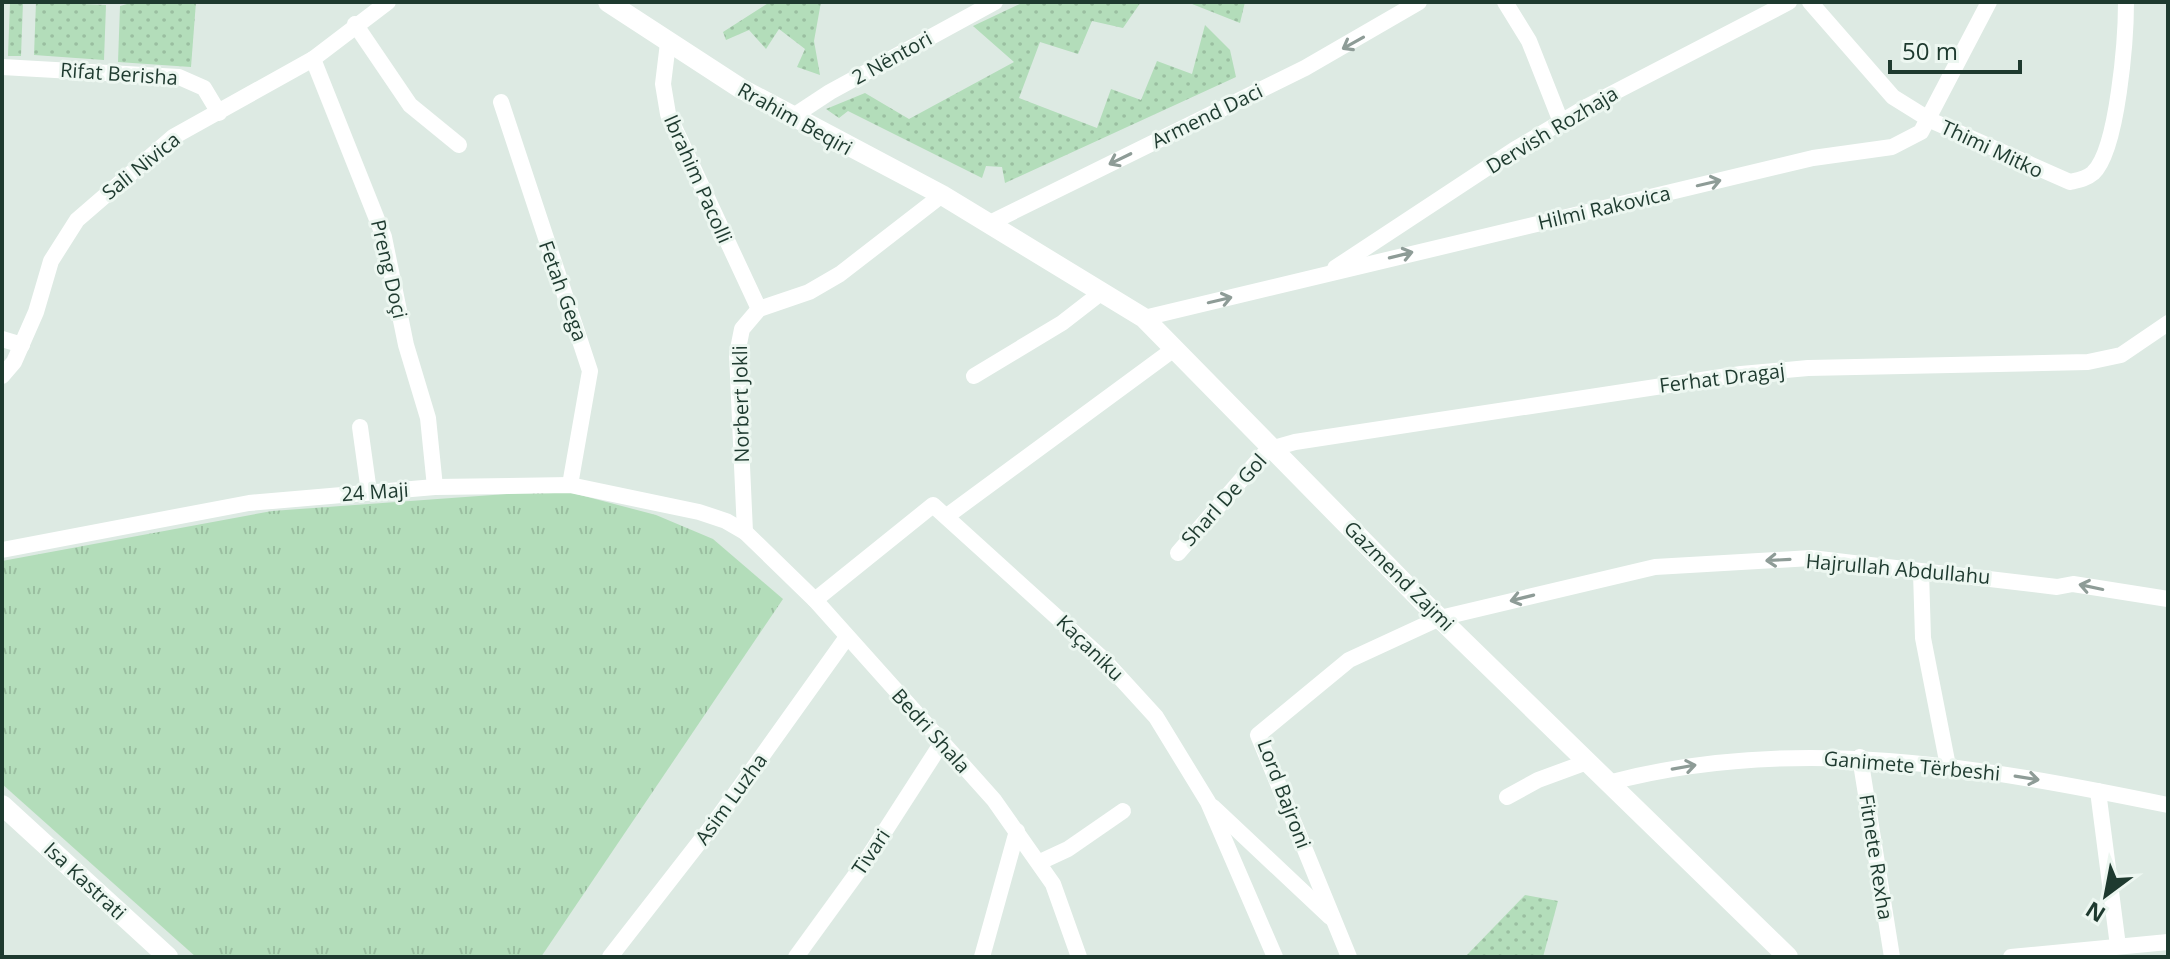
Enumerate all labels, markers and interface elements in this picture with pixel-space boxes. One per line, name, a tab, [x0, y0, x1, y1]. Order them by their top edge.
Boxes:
scale bar	[1890, 24, 2020, 74]
street label: 2 Nëntori	[847, 25, 937, 91]
text: 50 m	[1902, 34, 1958, 67]
one-way arrow	[1342, 35, 1365, 51]
street label: Rifat Berisha	[59, 56, 179, 91]
street label: Rrahim Beqiri	[733, 76, 857, 161]
street label: Armend Daci	[1147, 77, 1267, 154]
street label: Dervish Rozhaja	[1481, 80, 1623, 180]
street label: Ibrahim Pacolli	[658, 110, 739, 247]
street label: Thimi Mitko	[1937, 113, 2048, 184]
street label: Sali Nivica	[96, 126, 185, 205]
one-way arrow	[1109, 151, 1133, 167]
one-way arrow	[1695, 175, 1721, 190]
street label: Hilmi Rakovica	[1535, 179, 1673, 236]
street label: Preng Doçi	[365, 217, 414, 321]
street label: Fetah Gega	[533, 237, 594, 345]
one-way arrow	[1388, 247, 1413, 262]
one-way arrow	[1206, 291, 1232, 306]
street label: Norbert Jokli	[726, 345, 755, 463]
street label: Ferhat Dragaj	[1658, 356, 1786, 399]
street label: Sharl De Gol	[1175, 448, 1272, 552]
street label: 24 Maji	[340, 476, 409, 507]
street label: Gazmend Zajmi	[1338, 515, 1460, 637]
street label: Hajrullah Abdullahu	[1805, 547, 1991, 590]
one-way arrow	[1765, 552, 1792, 567]
one-way arrow	[2079, 579, 2104, 594]
one-way arrow	[1509, 591, 1535, 606]
street label: Kaçaniku	[1051, 609, 1130, 687]
street label: Bedri Shala	[886, 683, 977, 779]
street label: Lord Bajroni	[1251, 735, 1318, 852]
street label: Ganimete Tërbeshi	[1823, 744, 2001, 787]
street label: Asim Luzha	[688, 748, 773, 850]
one-way arrow	[1671, 758, 1697, 773]
one-way arrow	[2013, 771, 2039, 786]
street label: Fitnete Rexha	[1853, 792, 1900, 922]
street label: Tivari	[845, 823, 896, 880]
street label: Isa Kastrati	[38, 836, 132, 926]
north arrow	[2066, 855, 2146, 935]
text: N	[2079, 895, 2110, 930]

